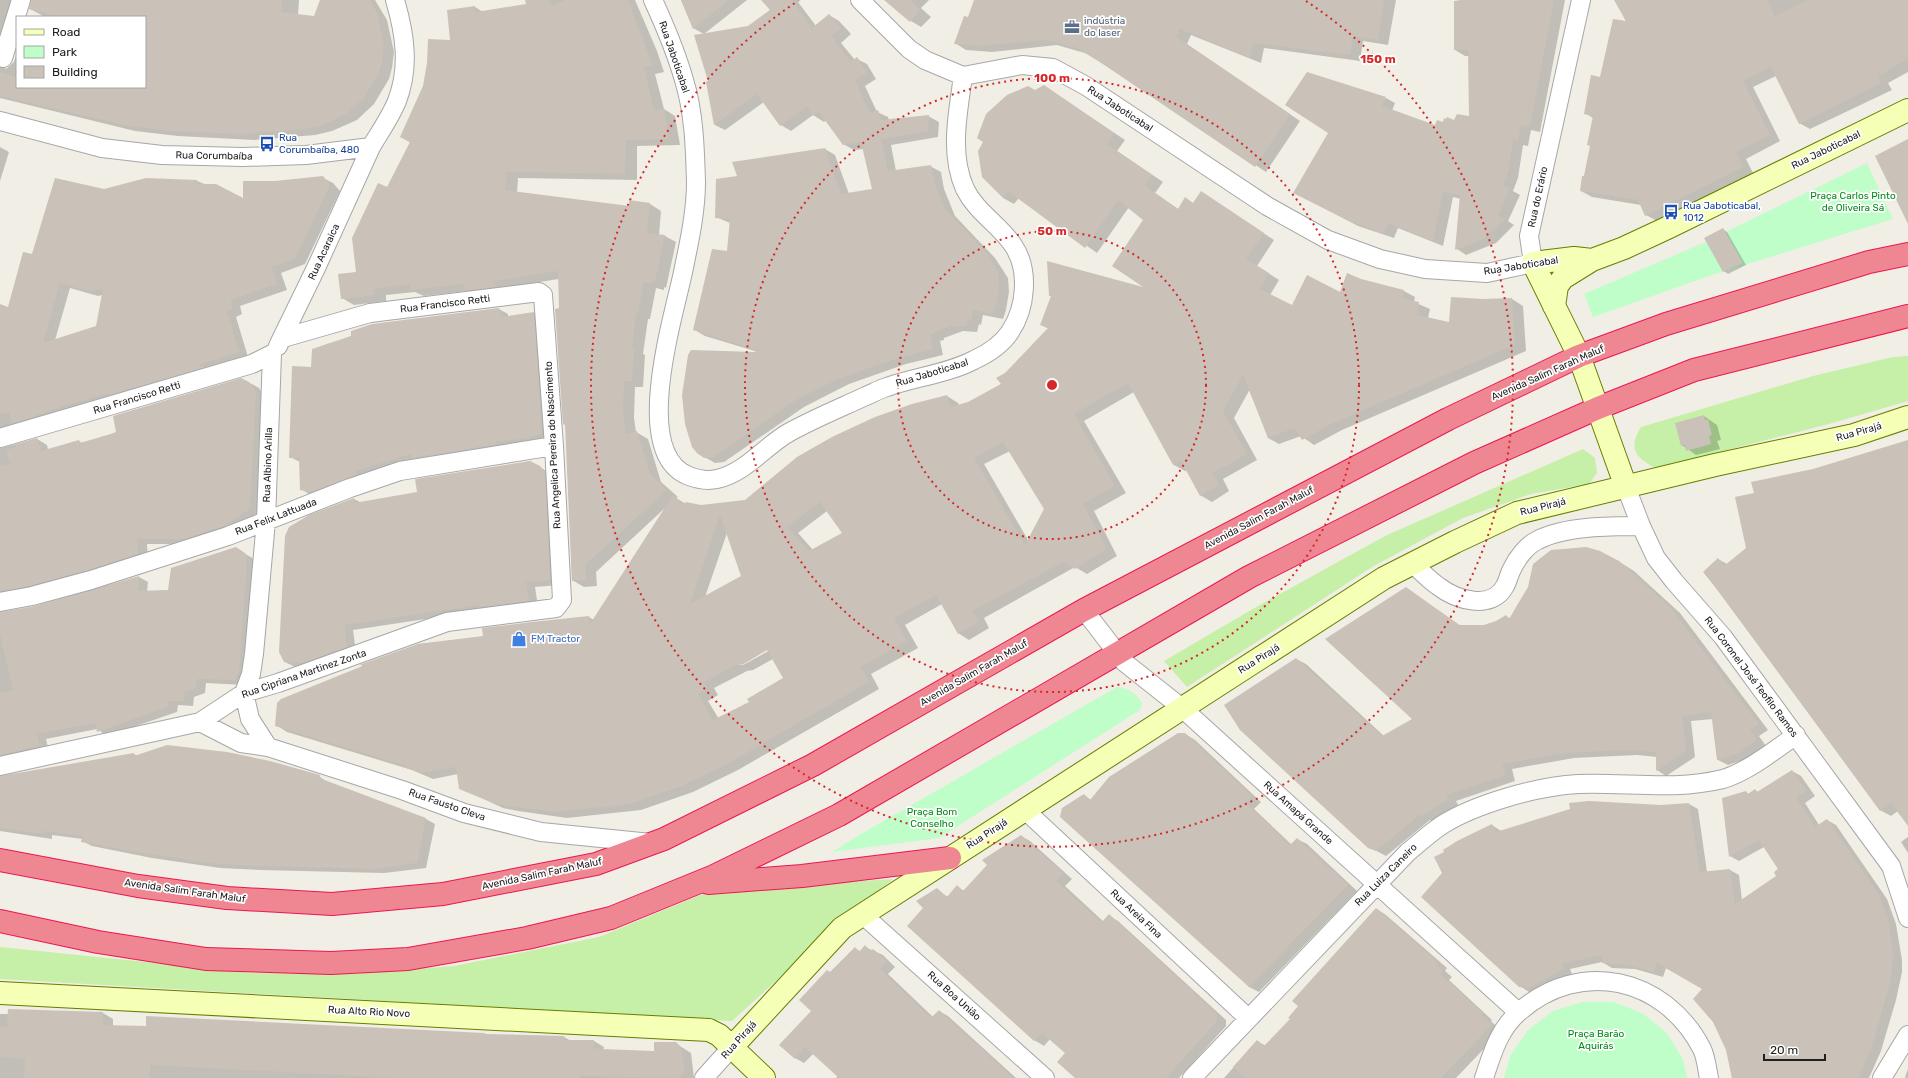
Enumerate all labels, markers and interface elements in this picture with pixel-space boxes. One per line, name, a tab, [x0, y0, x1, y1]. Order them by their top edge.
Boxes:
place label: indústria do laser	[1084, 15, 1125, 39]
legend	[16, 16, 146, 88]
office icon: indústria do laser	[1063, 18, 1081, 36]
street label: Rua Jaboticabal	[656, 19, 692, 95]
text: Road	[52, 25, 80, 39]
text: Park	[52, 45, 78, 59]
text: 150 m	[1360, 52, 1396, 66]
text: Building	[52, 65, 98, 79]
text: 100 m	[1034, 71, 1070, 85]
street label: Rua Jaboticabal	[1085, 83, 1155, 135]
street label: Rua Jaboticabal	[1790, 128, 1862, 172]
place label: Rua Corumbaíba, 480	[279, 132, 359, 156]
bus stop icon: Rua Corumbaíba, 480	[258, 135, 276, 153]
street label: Rua Corumbaíba	[175, 149, 253, 163]
street label: Rua do Erário	[1526, 165, 1550, 229]
park label: Praça Carlos Pinto de Oliveira Sá	[1810, 190, 1896, 214]
place label: Rua Jaboticabal, 1012	[1683, 200, 1761, 224]
bus stop icon: Rua Jaboticabal, 1012	[1662, 203, 1680, 221]
street label: Rua Acaraica	[306, 222, 342, 282]
text: 50 m	[1037, 224, 1067, 238]
street label: Rua Jaboticabal	[1483, 254, 1559, 278]
street label: Rua Francisco Retti	[399, 293, 491, 315]
street label: Avenida Salim Farah Maluf	[1490, 343, 1606, 403]
street label: Rua Jaboticabal	[894, 356, 970, 390]
street label: Rua Angelica Pereira do Nascimento	[543, 361, 563, 529]
centre of rings	[1045, 378, 1059, 392]
street label: Rua Francisco Retti	[92, 379, 182, 417]
street label: Rua Pirajá	[1835, 420, 1883, 444]
street label: Rua Albino Arilla	[261, 427, 275, 503]
street label: Avenida Salim Farah Maluf	[1202, 484, 1316, 552]
street label: Rua Felix Lattuada	[233, 496, 319, 538]
street label: Rua Pirajá	[1519, 496, 1567, 518]
street label: Rua Coronel José Teofilo Ramos	[1702, 614, 1800, 740]
shop icon: FM Tractor	[510, 630, 528, 648]
place label: FM Tractor	[531, 633, 580, 645]
street label: Avenida Salim Farah Maluf	[918, 637, 1030, 709]
street label: Rua Pirajá	[1236, 642, 1282, 676]
street label: Rua Cipriana Martinez Zonta	[240, 647, 368, 701]
street label: Rua Amapá Grande	[1261, 779, 1335, 847]
street label: Rua Fausto Cleva	[407, 786, 487, 824]
park label: Praça Bom Conselho	[907, 806, 957, 830]
street label: Rua Pirajá	[964, 816, 1010, 852]
street label: Rua Luiza Caneiro	[1352, 841, 1420, 909]
street label: Avenida Salim Farah Maluf	[481, 855, 603, 893]
street label: Avenida Salim Farah Maluf	[124, 877, 247, 905]
street label: Rua Areia Fina	[1108, 887, 1164, 941]
street label: Rua Boa União	[925, 969, 983, 1023]
street label: Rua Alto Rio Novo	[328, 1004, 411, 1020]
street label: Rua Pirajá	[719, 1019, 759, 1061]
park label: Praça Barão Aquirás	[1568, 1028, 1624, 1052]
scale bar	[1764, 1036, 1825, 1062]
text: 20 m	[1770, 1043, 1798, 1057]

